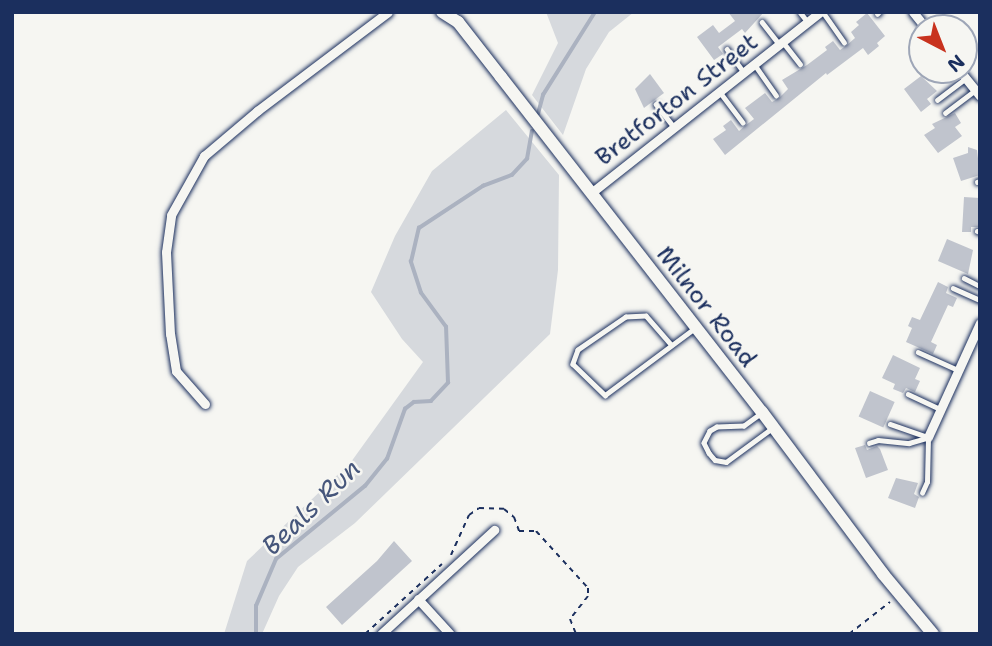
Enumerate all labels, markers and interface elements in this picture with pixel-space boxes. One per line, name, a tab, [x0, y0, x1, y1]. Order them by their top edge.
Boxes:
north arrow	[908, 14, 978, 84]
street label: Bretforton Street	[590, 28, 764, 172]
text: N	[942, 49, 970, 78]
street label: Milnor Road	[650, 241, 762, 373]
water label: Beals Run	[255, 453, 367, 561]

